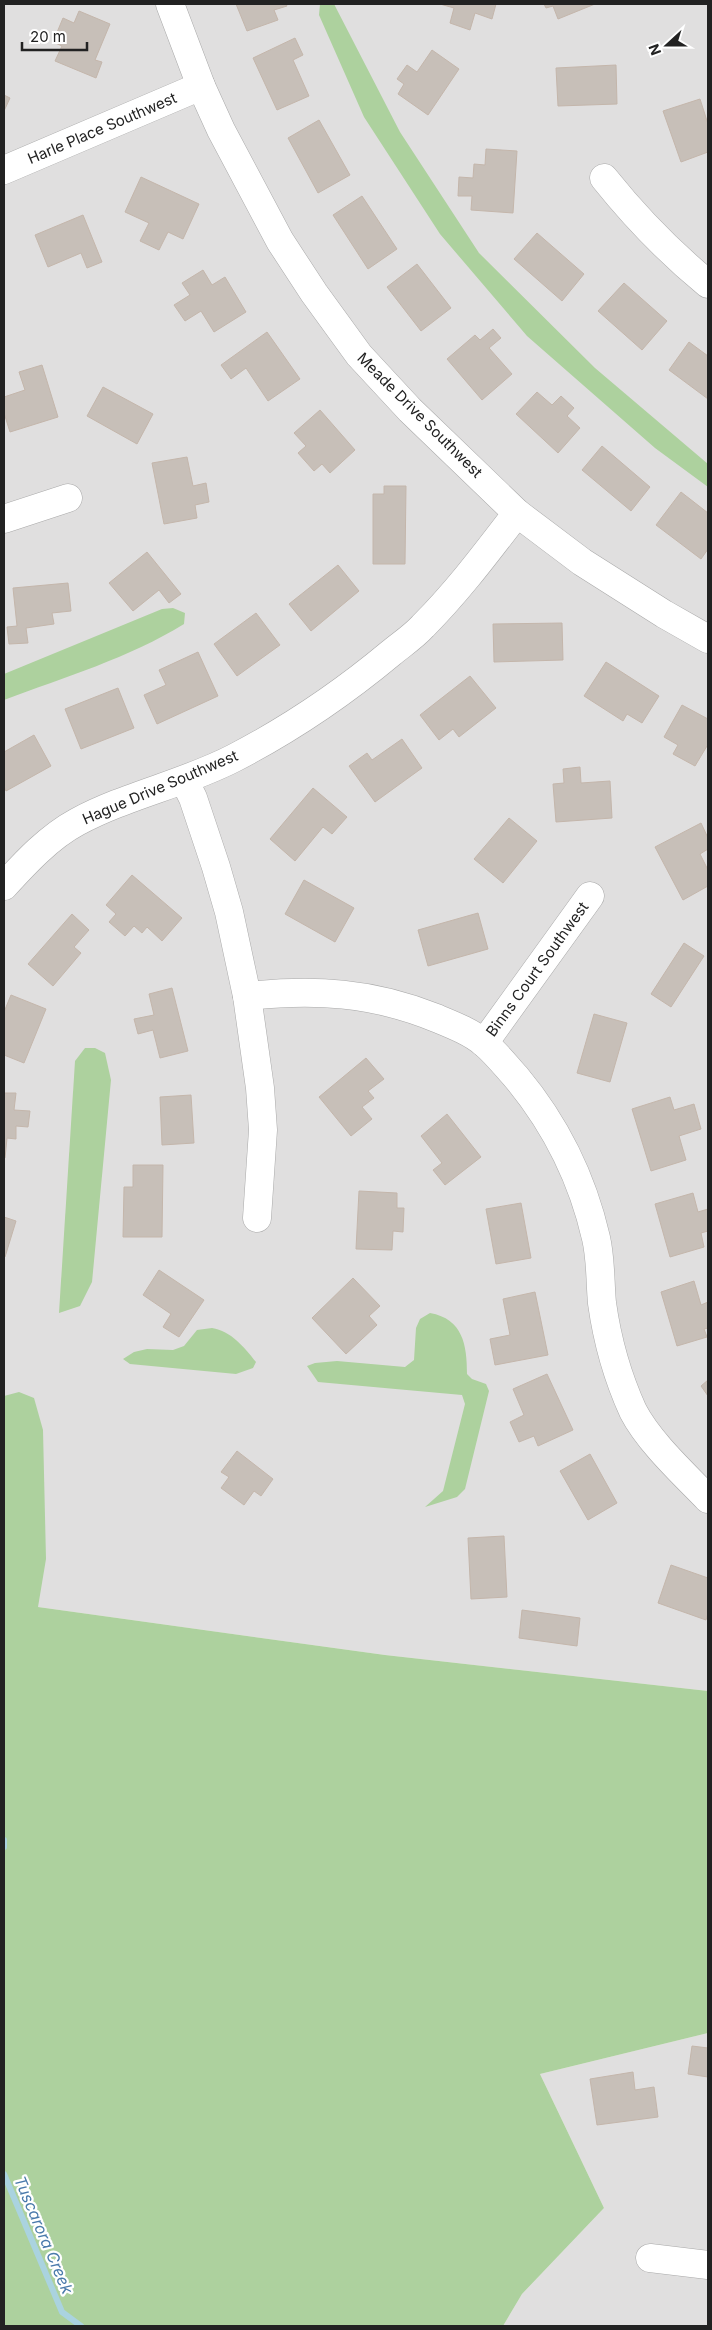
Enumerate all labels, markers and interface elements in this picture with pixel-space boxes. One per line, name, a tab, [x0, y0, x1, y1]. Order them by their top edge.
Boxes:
scale bar	[22, 20, 88, 52]
north arrow	[642, 20, 692, 70]
text: 20 m	[30, 27, 66, 46]
text: N	[645, 42, 664, 58]
street label: Harle Place Southwest	[25, 88, 179, 168]
street label: Meade Drive Southwest	[353, 348, 487, 482]
street label: Hague Drive Southwest	[79, 746, 241, 828]
street label: Binns Court Southwest	[482, 898, 592, 1040]
water label: Tuscarora Creek	[10, 2173, 78, 2297]

